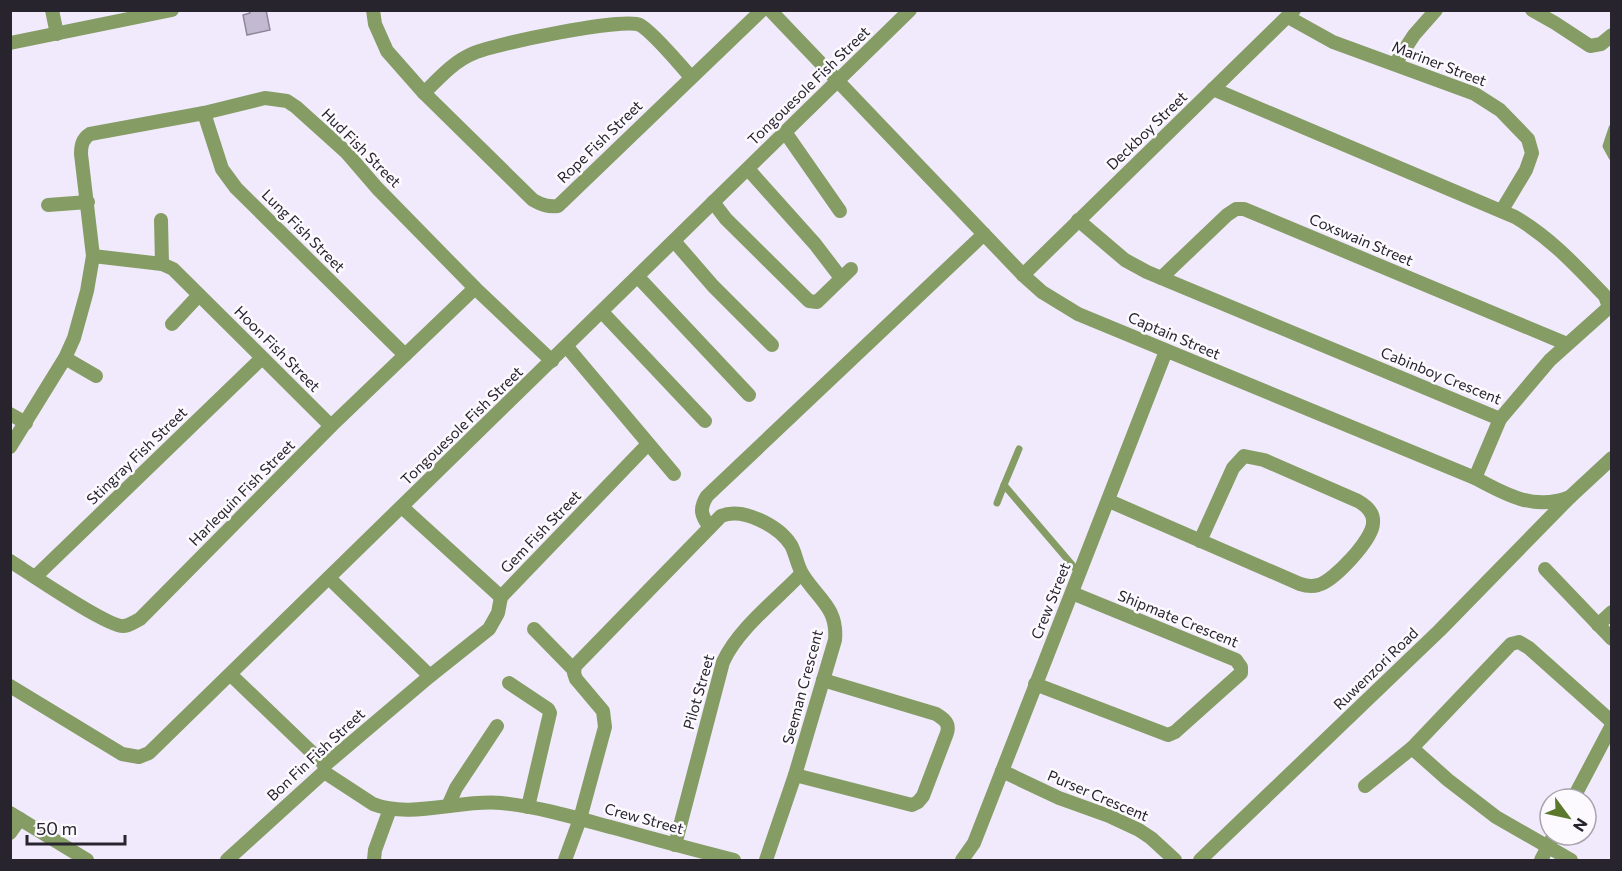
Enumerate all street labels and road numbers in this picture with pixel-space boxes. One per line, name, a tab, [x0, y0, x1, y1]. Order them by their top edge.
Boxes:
street label: Tongouesole Fish Street	[744, 22, 873, 148]
street label: Mariner Street	[1390, 37, 1489, 89]
street label: Deckboy Street	[1102, 87, 1190, 173]
street label: Rope Fish Street	[553, 96, 646, 186]
street label: Hud Fish Street	[318, 104, 405, 191]
street label: Lung Fish Street	[259, 185, 349, 275]
street label: Coxswain Street	[1307, 209, 1416, 269]
street label: Hoon Fish Street	[231, 302, 324, 395]
street label: Captain Street	[1125, 308, 1223, 363]
street label: Cabinboy Crescent	[1378, 343, 1504, 407]
street label: Tongouesole Fish Street	[397, 362, 526, 488]
street label: Stingray Fish Street	[82, 403, 190, 508]
street label: Harlequin Fish Street	[185, 436, 298, 549]
street label: Gem Fish Street	[496, 486, 584, 576]
street label: Crew Street	[1027, 560, 1074, 642]
street label: Shipmate Crescent	[1115, 586, 1241, 651]
street label: Ruwenzori Road	[1329, 623, 1421, 713]
street label: Seeman Crescent	[778, 627, 826, 746]
street label: Pilot Street	[679, 652, 717, 731]
street label: Bon Fin Fish Street	[263, 704, 368, 804]
street label: Purser Crescent	[1045, 766, 1152, 824]
street label: Crew Street	[603, 799, 686, 837]

